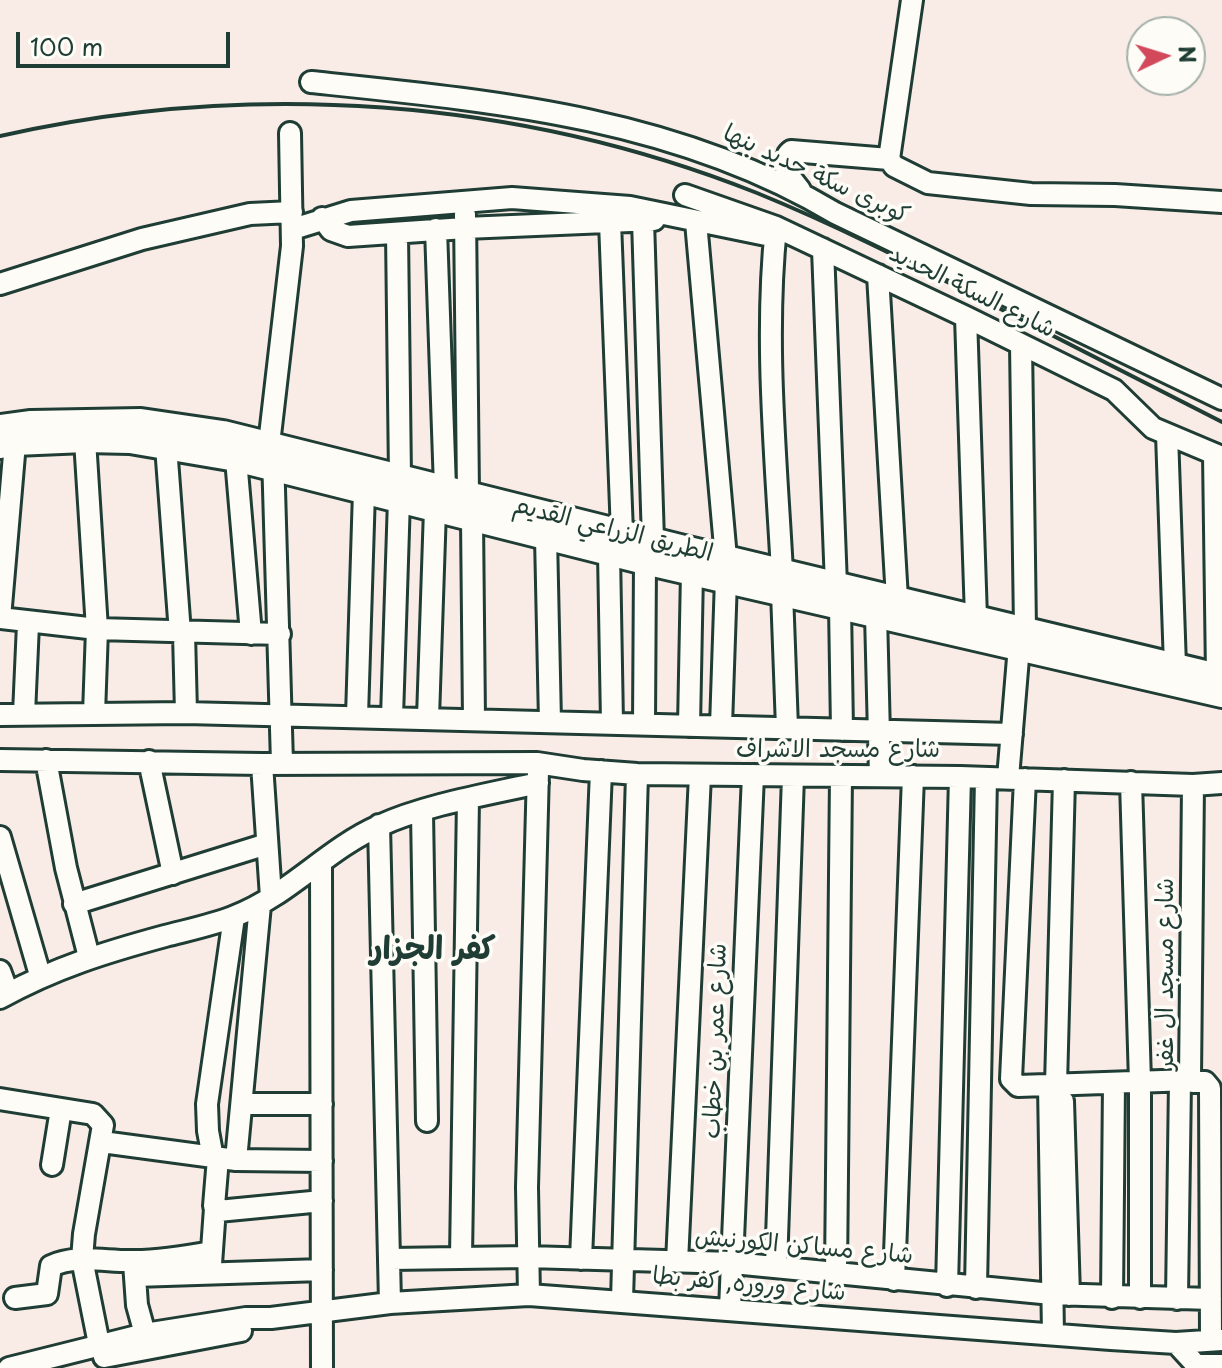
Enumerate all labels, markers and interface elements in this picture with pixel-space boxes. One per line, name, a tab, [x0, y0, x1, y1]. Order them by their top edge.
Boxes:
scale bar	[20, 16, 234, 66]
north arrow	[1126, 16, 1206, 96]
text: 100 m	[30, 28, 103, 64]
text: N	[1171, 45, 1206, 64]
street label: كوبرى سكة حديد بنها	[718, 119, 914, 231]
street label: شارع السكة الحديد	[884, 239, 1060, 345]
street label: الطريق الزراعي القديم	[510, 491, 716, 569]
street label: شارع مسجد الاشراف	[736, 736, 940, 764]
street label: شارع مسجد ال غفر	[1152, 878, 1180, 1070]
district label: كفر الجزار	[370, 931, 496, 969]
street label: شارع عمر بن خطاب	[698, 943, 734, 1139]
street label: شارع مساكن الكورنيش	[694, 1223, 914, 1271]
street label: شارع وروره, كفر بطا	[651, 1262, 847, 1308]

